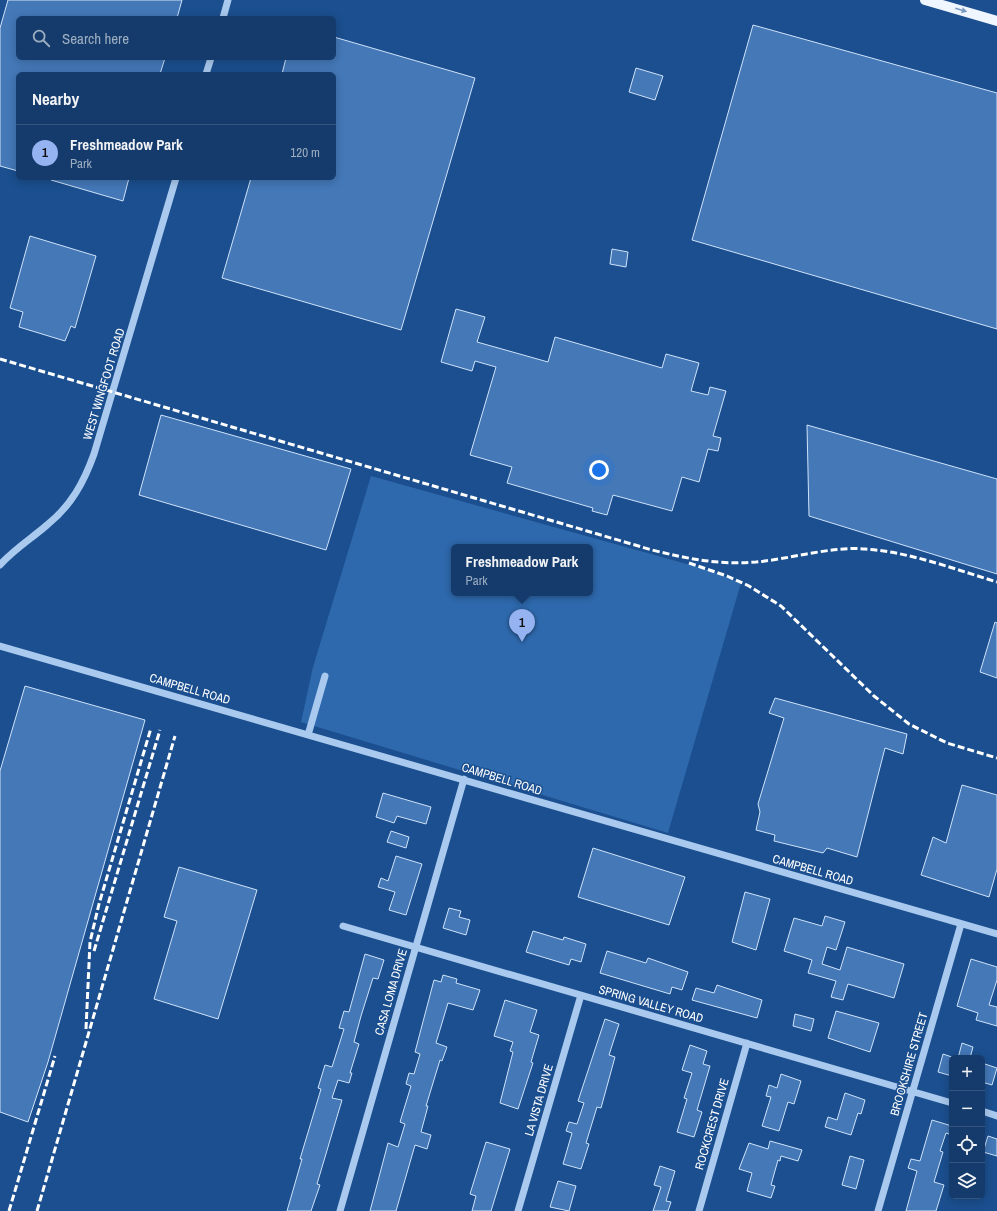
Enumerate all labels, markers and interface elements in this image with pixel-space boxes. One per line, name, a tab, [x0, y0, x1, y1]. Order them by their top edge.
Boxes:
one-way arrow	[955, 8, 967, 14]
search box	[16, 16, 336, 60]
icon: search	[30, 27, 52, 49]
text: Search here	[62, 28, 129, 49]
text: Nearby	[32, 87, 79, 110]
text: Freshmeadow Park	[70, 134, 183, 155]
text: 1	[42, 144, 48, 161]
text: 120 m	[290, 144, 320, 161]
text: Park	[70, 155, 92, 172]
street label: WEST WINGFOOT ROAD	[79, 326, 129, 442]
your location	[589, 460, 609, 480]
popup	[451, 544, 593, 596]
text: Freshmeadow Park	[466, 551, 578, 572]
text: Park	[466, 572, 488, 589]
pin: 1	[509, 609, 535, 642]
street label: CAMPBELL ROAD	[148, 670, 232, 708]
street label: CAMPBELL ROAD	[460, 759, 544, 799]
street label: CAMPBELL ROAD	[771, 851, 855, 889]
street label: CASA LOMA DRIVE	[371, 947, 411, 1037]
street label: SPRING VALLEY ROAD	[597, 981, 705, 1027]
street label: BROOKSHIRE STREET	[887, 1010, 931, 1118]
map controls	[949, 1055, 985, 1199]
button: +	[949, 1055, 985, 1091]
street label: LA VISTA DRIVE	[521, 1062, 557, 1138]
street label: ROCKCREST DRIVE	[691, 1076, 733, 1172]
button: −	[949, 1091, 985, 1127]
button: locate	[949, 1127, 985, 1163]
button: layers	[949, 1163, 985, 1199]

